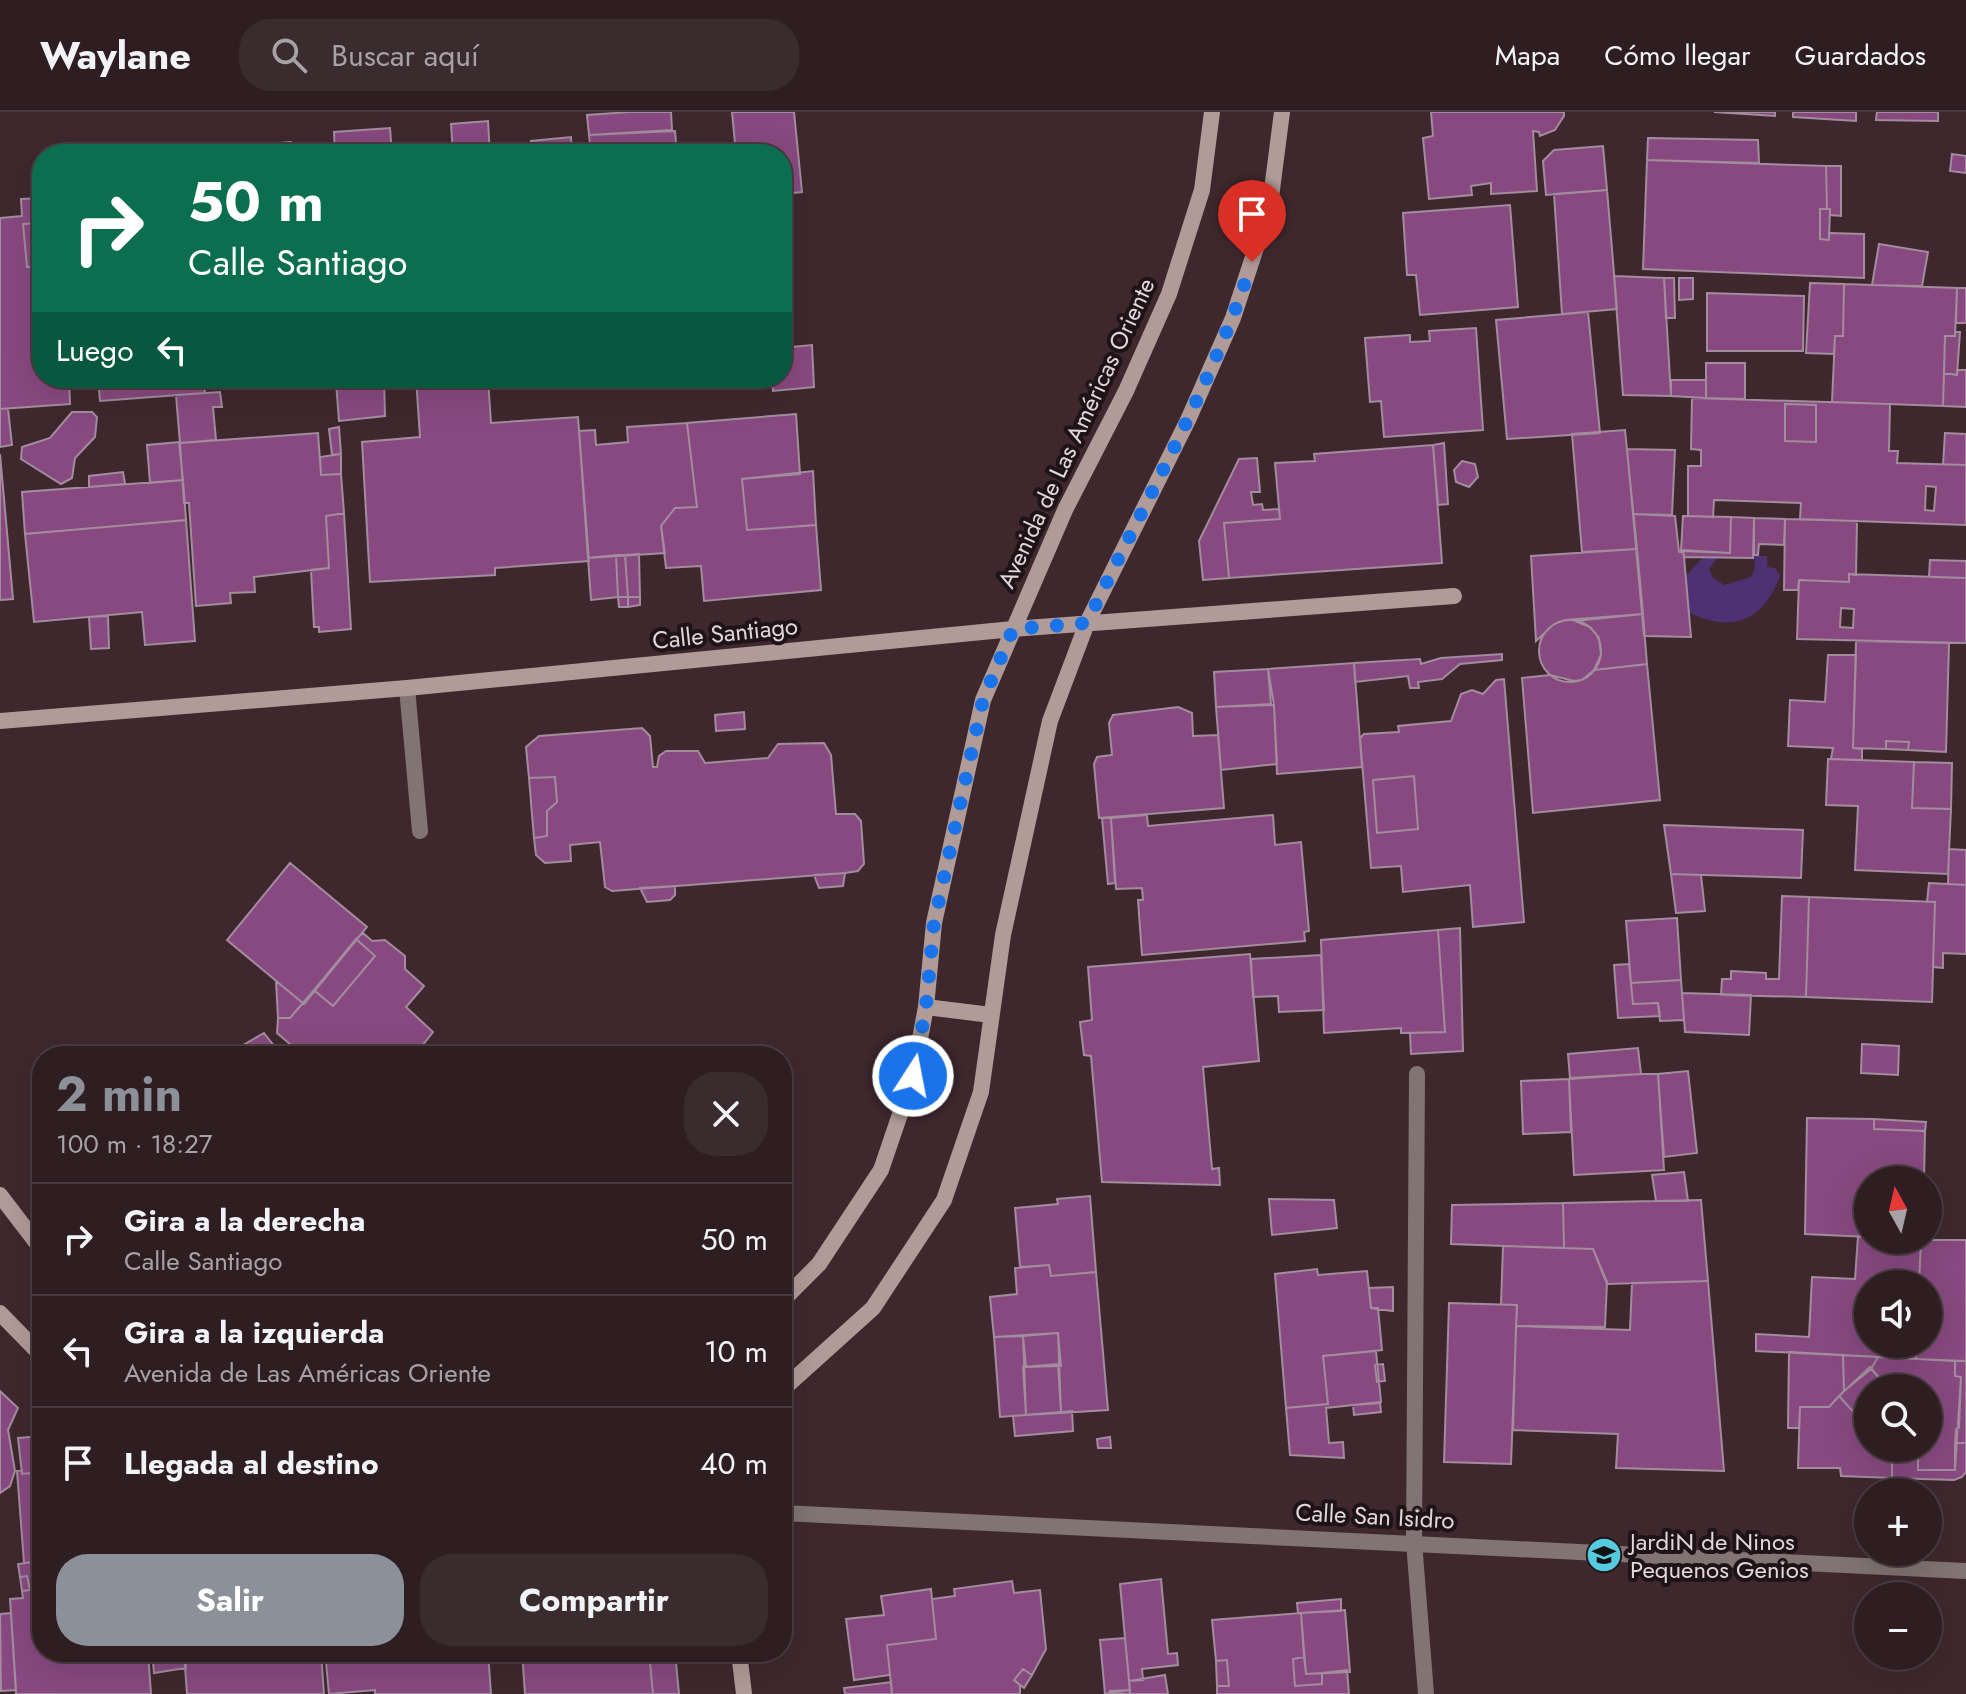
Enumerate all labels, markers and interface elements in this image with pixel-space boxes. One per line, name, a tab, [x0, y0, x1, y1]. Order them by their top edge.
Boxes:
search box	[239, 19, 799, 91]
text: Waylane	[40, 28, 191, 83]
icon: search	[267, 33, 311, 77]
text: Buscar aquí	[331, 34, 479, 77]
text: Mapa	[1495, 35, 1560, 76]
text: Cómo llegar	[1604, 35, 1751, 76]
text: Guardados	[1795, 35, 1926, 76]
text: 50 m	[188, 161, 324, 242]
icon: right	[56, 176, 160, 280]
pin	[1218, 180, 1286, 262]
icon: arrive	[1230, 192, 1274, 236]
text: Calle Santiago	[188, 236, 407, 288]
street label: Avenida de Las Américas Oriente	[989, 272, 1163, 594]
icon: left	[150, 328, 194, 372]
text: Luego	[56, 329, 134, 372]
street label: Calle Santiago	[650, 608, 800, 658]
position arrow	[871, 1034, 955, 1118]
text: 2 min	[56, 1060, 182, 1129]
button: close	[684, 1072, 768, 1156]
text: 100 m · 18:27	[56, 1125, 213, 1163]
north arrow	[1854, 1166, 1942, 1254]
map controls	[1854, 1166, 1942, 1670]
text: Gira a la derecha	[124, 1199, 365, 1242]
icon: right	[56, 1217, 100, 1261]
text: 50 m	[701, 1218, 768, 1261]
text: Calle Santiago	[124, 1242, 282, 1280]
button: sound	[1854, 1270, 1942, 1358]
text: Gira a la izquierda	[124, 1311, 384, 1354]
icon: left	[56, 1329, 100, 1373]
text: 10 m	[704, 1330, 768, 1373]
text: Avenida de Las Américas Oriente	[124, 1354, 491, 1392]
button: search	[1854, 1374, 1942, 1462]
icon: arrive	[56, 1441, 100, 1485]
text: Llegada al destino	[124, 1442, 379, 1485]
text: 40 m	[700, 1442, 768, 1485]
button: +	[1854, 1478, 1942, 1566]
street label: Calle San Isidro	[1294, 1494, 1456, 1538]
place label: JardiN de Ninos Pequenos Genios	[1627, 1524, 1809, 1587]
school or university icon: JardiN de Ninos Pequenos Genios	[1585, 1536, 1623, 1574]
button: Salir	[56, 1554, 404, 1646]
button: Compartir	[420, 1554, 768, 1646]
button: −	[1854, 1582, 1942, 1670]

